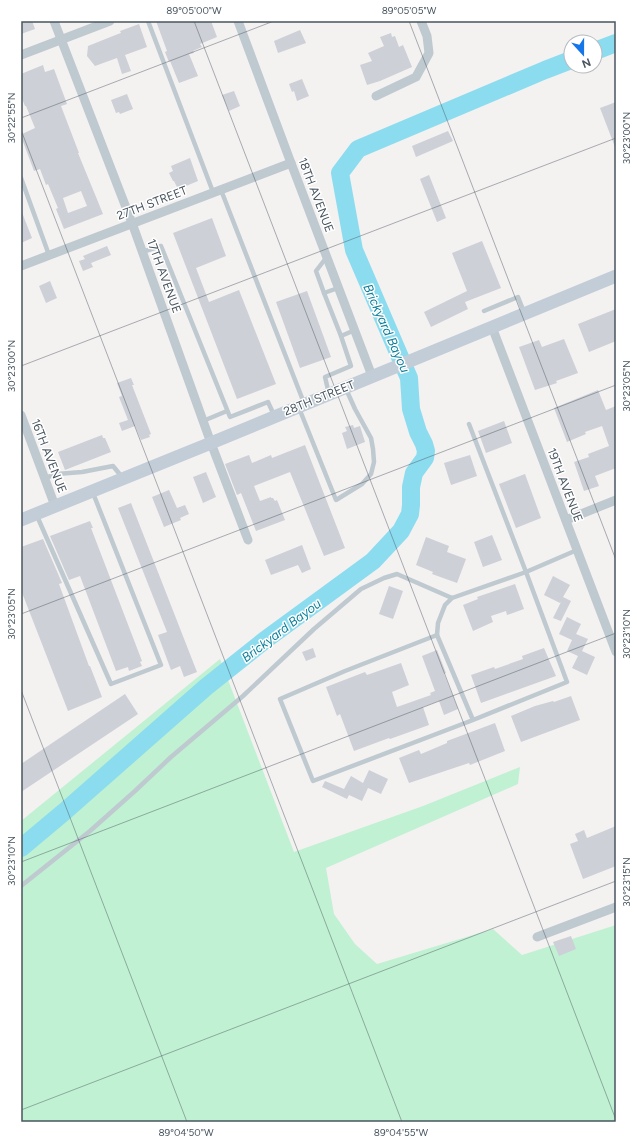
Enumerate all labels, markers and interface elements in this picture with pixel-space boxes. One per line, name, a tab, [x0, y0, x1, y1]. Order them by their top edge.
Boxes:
text: 89°05'00"W	[166, 4, 222, 17]
text: 89°05'05"W	[382, 4, 437, 17]
north arrow	[563, 34, 603, 74]
text: N	[580, 55, 593, 70]
text: 30°22'55"N	[5, 92, 18, 144]
text: 30°23'00"N	[620, 112, 633, 164]
street label: 18TH AVENUE	[295, 156, 337, 234]
street label: 27TH STREET	[115, 183, 189, 223]
street label: 17TH AVENUE	[144, 237, 184, 315]
water label: Brickyard Bayou	[360, 282, 413, 375]
text: 30°23'00"N	[5, 340, 18, 392]
text: 30°23'05"N	[620, 360, 633, 412]
street label: 28TH STREET	[282, 377, 357, 419]
street label: 16TH AVENUE	[28, 417, 70, 495]
street label: 19TH AVENUE	[544, 446, 586, 524]
text: 30°23'05"N	[5, 588, 18, 640]
water label: Brickyard Bayou	[239, 596, 324, 665]
text: 30°23'10"N	[620, 609, 633, 659]
text: 30°23'10"N	[5, 836, 18, 886]
text: 30°23'15"N	[620, 857, 633, 907]
text: 89°04'50"W	[158, 1126, 214, 1139]
text: 89°04'55"W	[374, 1126, 429, 1139]

